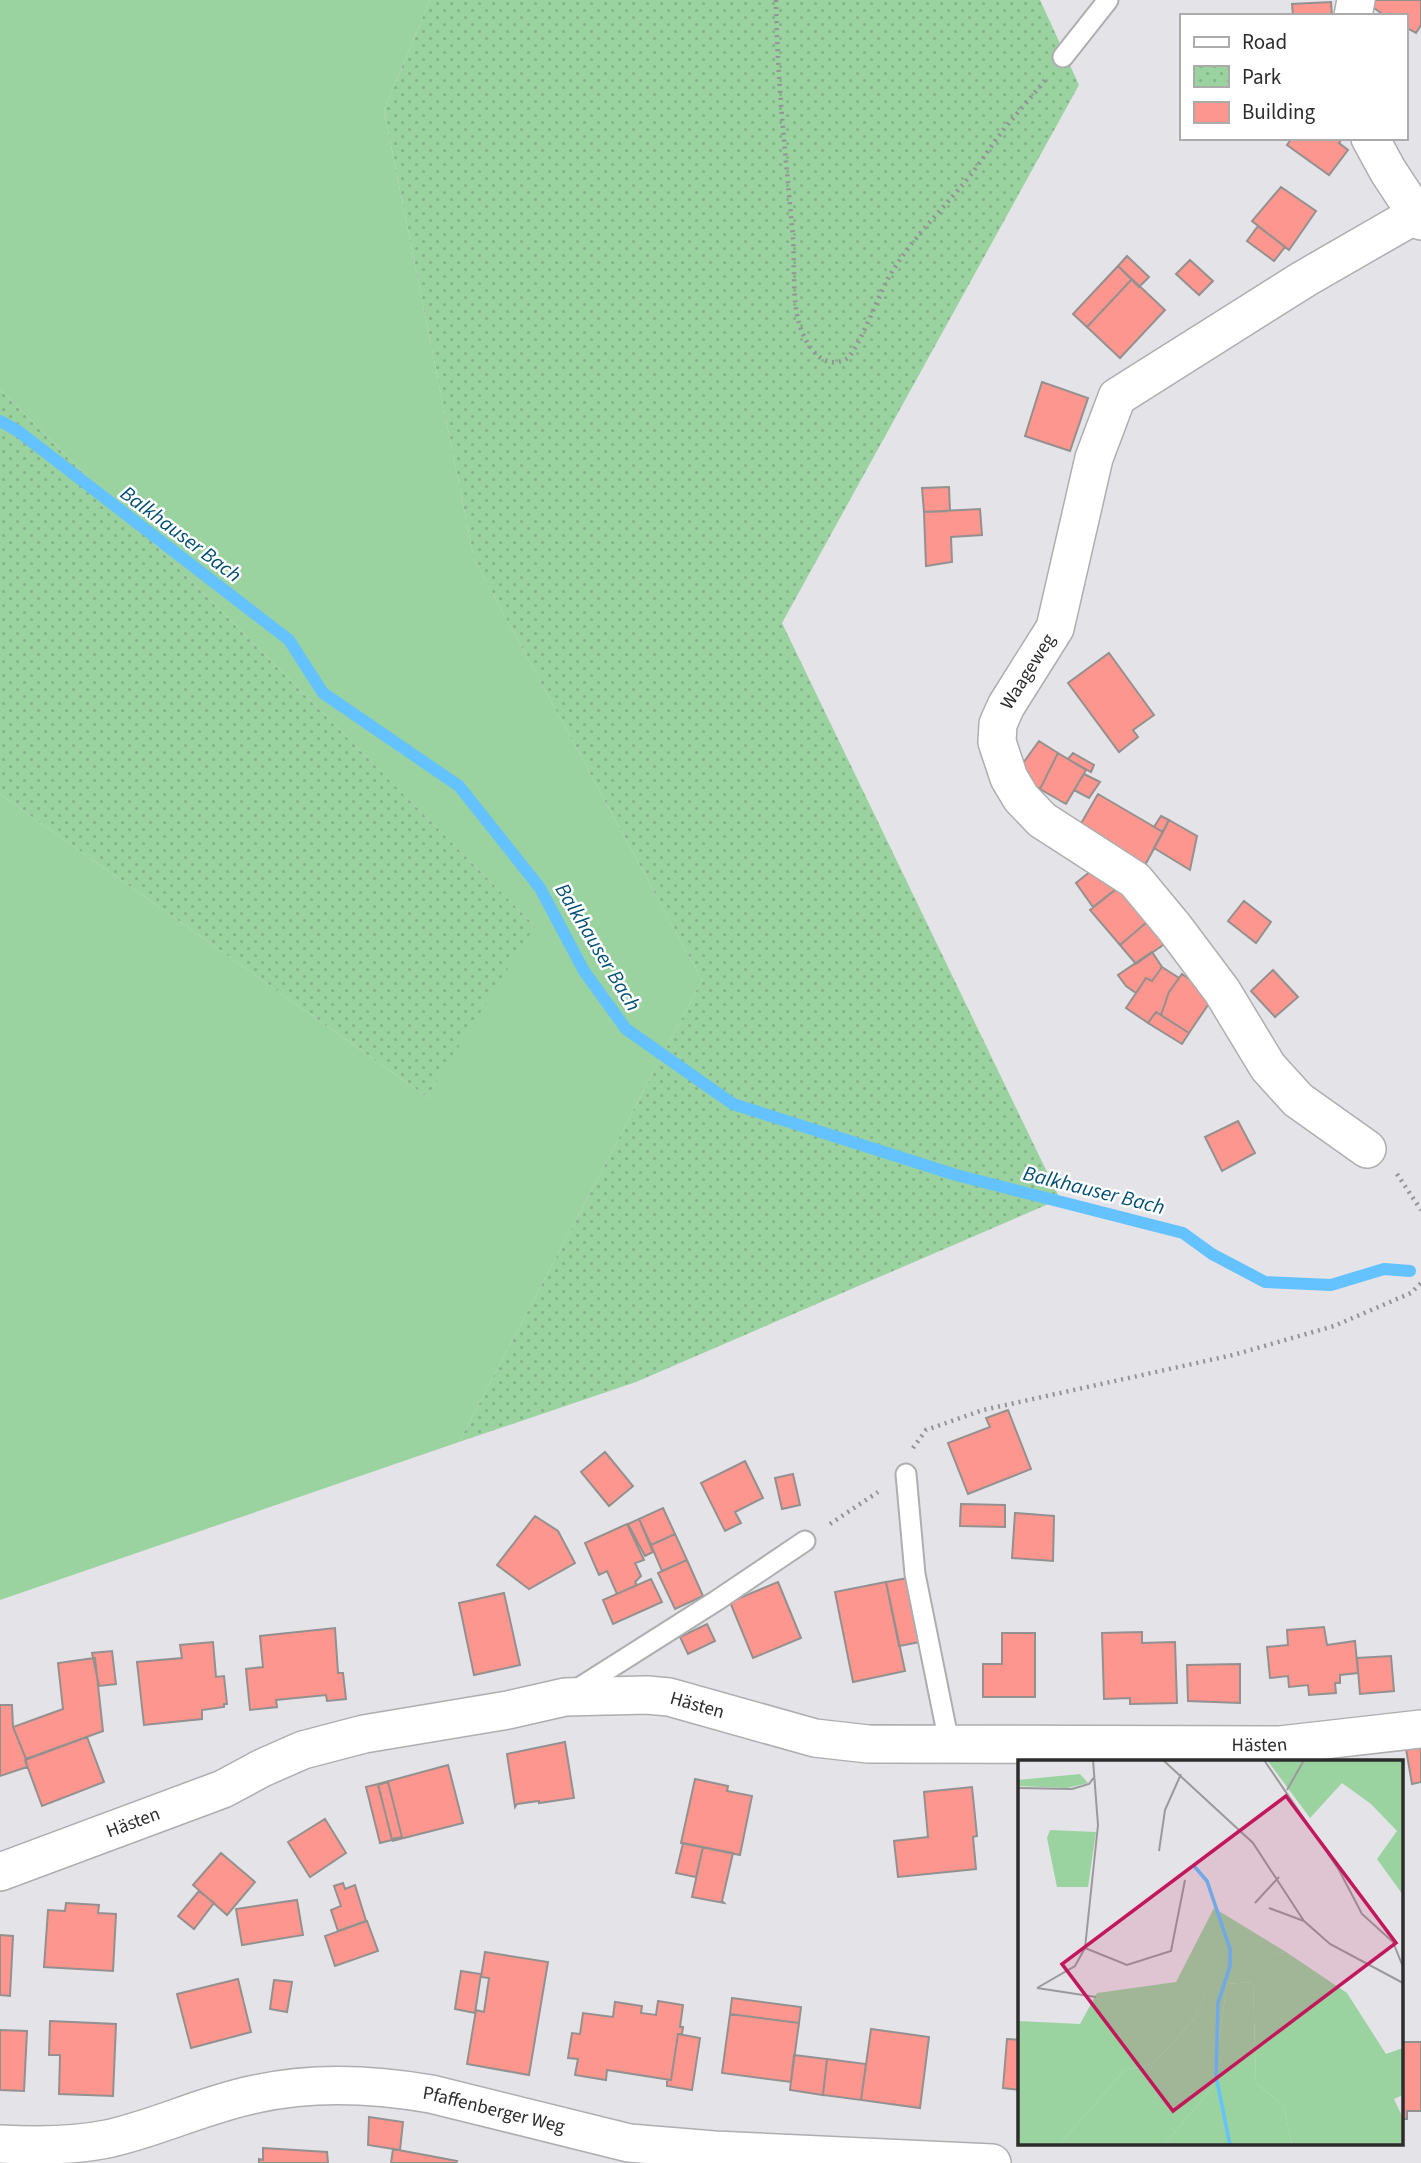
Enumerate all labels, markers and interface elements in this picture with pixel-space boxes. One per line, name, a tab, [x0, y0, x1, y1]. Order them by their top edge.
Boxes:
legend	[1180, 14, 1407, 140]
text: Road	[1242, 27, 1287, 57]
text: Park	[1242, 62, 1282, 92]
text: Building	[1242, 97, 1316, 127]
water label: Balkhauser Bach	[114, 478, 248, 590]
street label: Waageweg	[994, 628, 1062, 715]
water label: Balkhauser Bach	[548, 877, 648, 1017]
water label: Balkhauser Bach	[1020, 1158, 1168, 1222]
street label: Hästen	[667, 1684, 728, 1725]
street label: Hästen	[1232, 1731, 1289, 1759]
inset map	[1018, 1760, 1404, 2146]
street label: Hästen	[102, 1800, 164, 1845]
street label: Pfaffenberger Weg	[421, 2079, 568, 2140]

